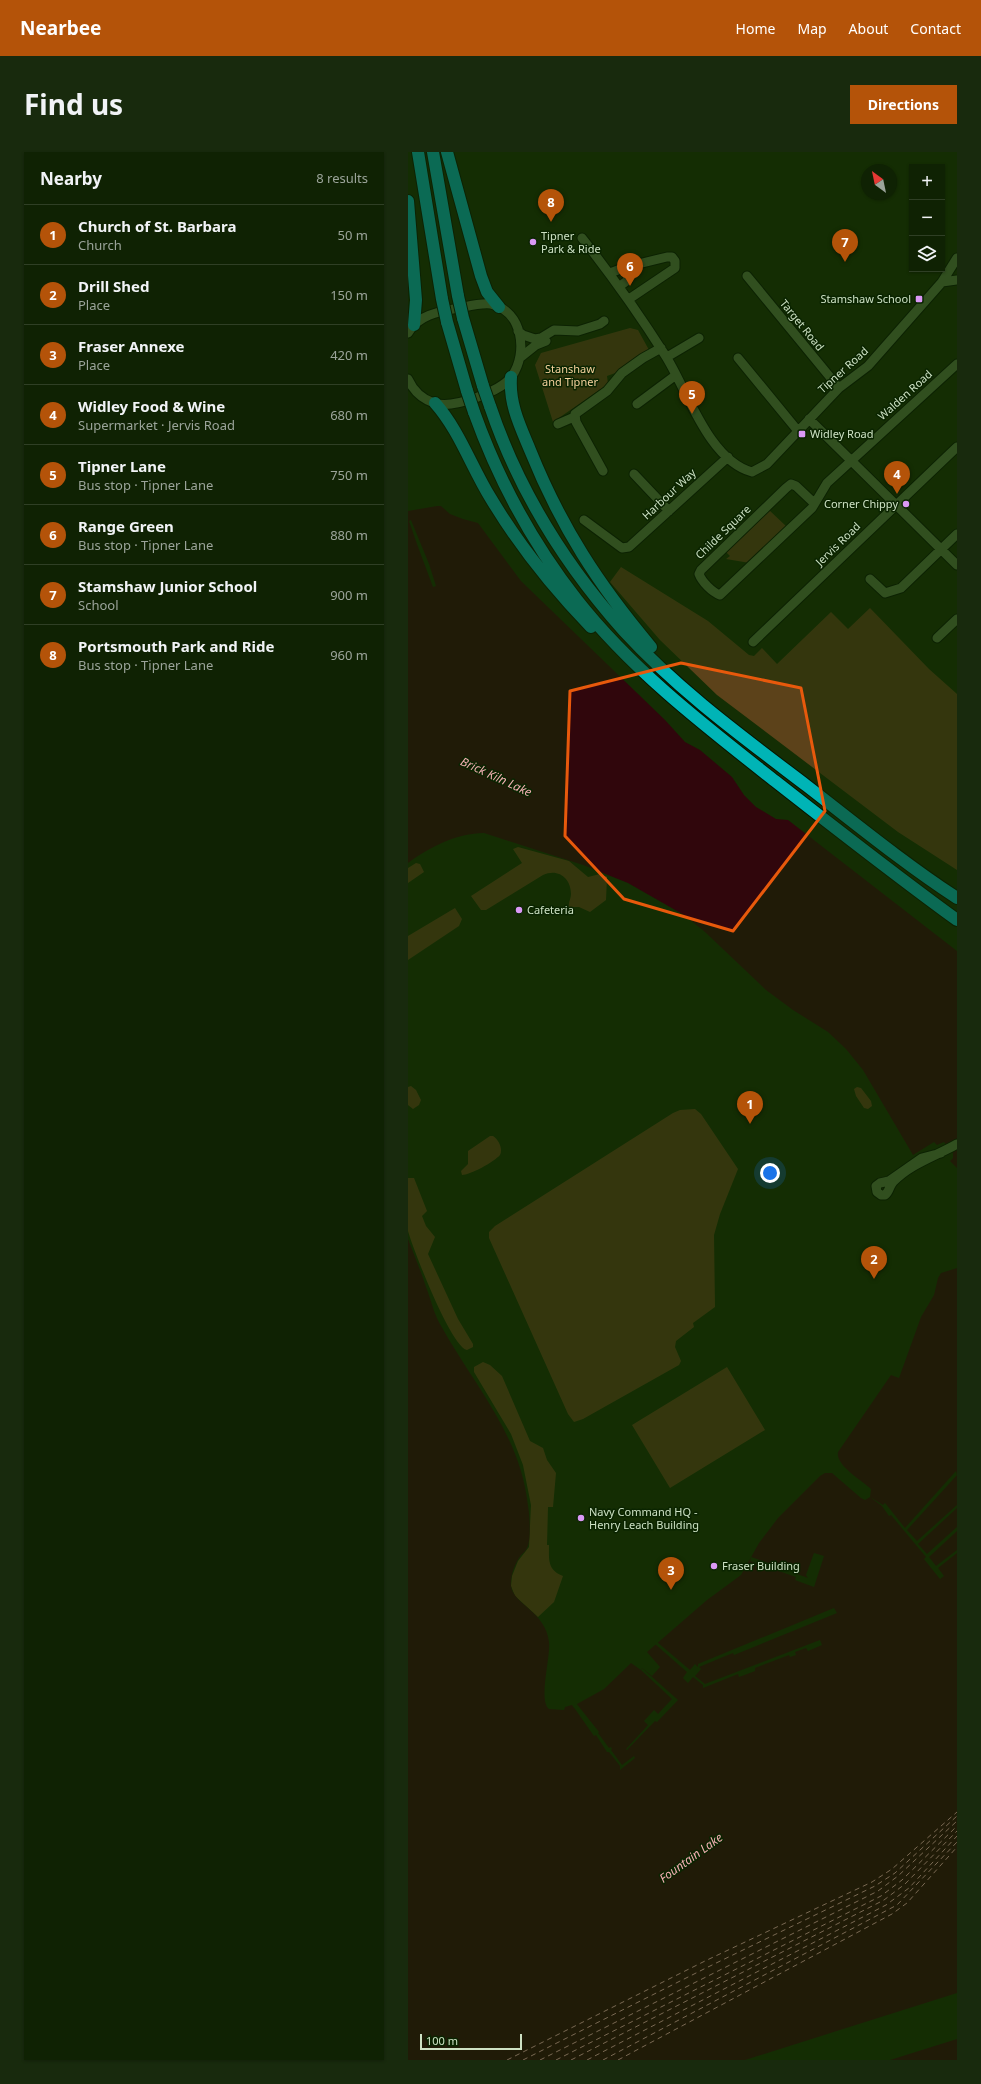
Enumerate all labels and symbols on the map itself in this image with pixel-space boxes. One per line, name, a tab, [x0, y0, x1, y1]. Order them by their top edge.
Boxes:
north arrow	[861, 164, 897, 200]
pin: 8	[538, 189, 564, 222]
place label: Tipner Park & Ride	[541, 228, 601, 256]
pin: 7	[832, 229, 858, 262]
marker: Tipner Park & Ride	[528, 237, 538, 247]
pin: 6	[617, 253, 643, 286]
place label: Stamshaw School	[821, 291, 911, 306]
marker: Stamshaw School	[914, 294, 924, 304]
street label: Target Road	[777, 296, 828, 354]
street label: Tipner Road	[814, 343, 871, 396]
park label: Stanshaw and Tipner	[542, 361, 598, 389]
street label: Walden Road	[874, 366, 935, 423]
pin: 5	[679, 381, 705, 414]
place label: Widley Road	[810, 426, 874, 441]
marker: Widley Road	[797, 429, 807, 439]
pin: 4	[884, 461, 910, 494]
street label: Harbour Way	[639, 465, 699, 522]
place label: Corner Chippy	[824, 496, 898, 511]
marker: Corner Chippy	[901, 499, 911, 509]
street label: Childe Square	[692, 501, 754, 562]
street label: Jervis Road	[811, 519, 863, 569]
water label: Brick Kiln Lake	[458, 753, 535, 800]
place label: Cafeteria	[527, 902, 574, 917]
marker: Cafeteria	[514, 905, 524, 915]
pin: 1	[737, 1091, 763, 1124]
your location	[760, 1163, 780, 1183]
pin: 2	[861, 1246, 887, 1279]
place label: Navy Command HQ - Henry Leach Building	[589, 1504, 699, 1532]
marker: Navy Command HQ - Henry Leach Building	[576, 1513, 586, 1523]
pin: 3	[658, 1557, 684, 1590]
place label: Fraser Building	[722, 1558, 800, 1573]
marker: Fraser Building	[709, 1561, 719, 1571]
water label: Fountain Lake	[656, 1829, 726, 1886]
scale bar	[420, 2032, 522, 2051]

